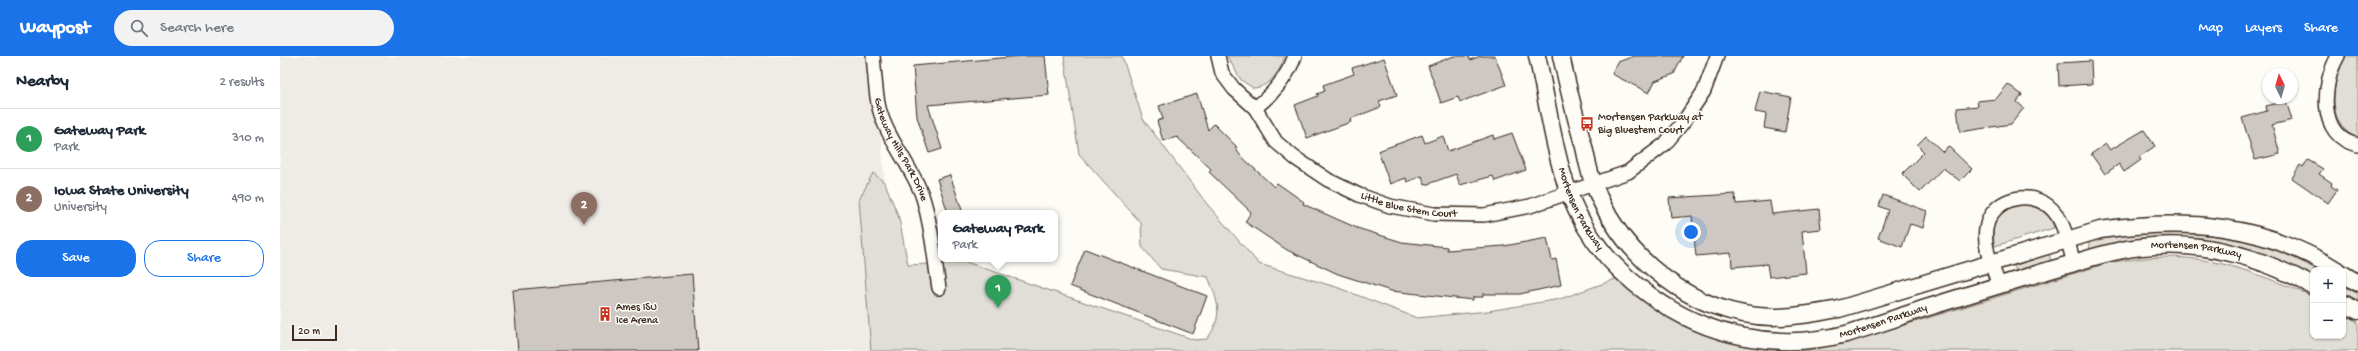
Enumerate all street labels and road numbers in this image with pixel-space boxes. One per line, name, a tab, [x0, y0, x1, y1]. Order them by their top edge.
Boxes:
street label: Gateway Hills Park Drive	[871, 97, 930, 203]
street label: Mortensen Parkway	[1555, 166, 1606, 253]
street label: Little Blue Stem Court	[1359, 190, 1459, 220]
street label: Mortensen Parkway	[2151, 239, 2243, 262]
street label: Mortensen Parkway	[1838, 302, 1929, 341]

